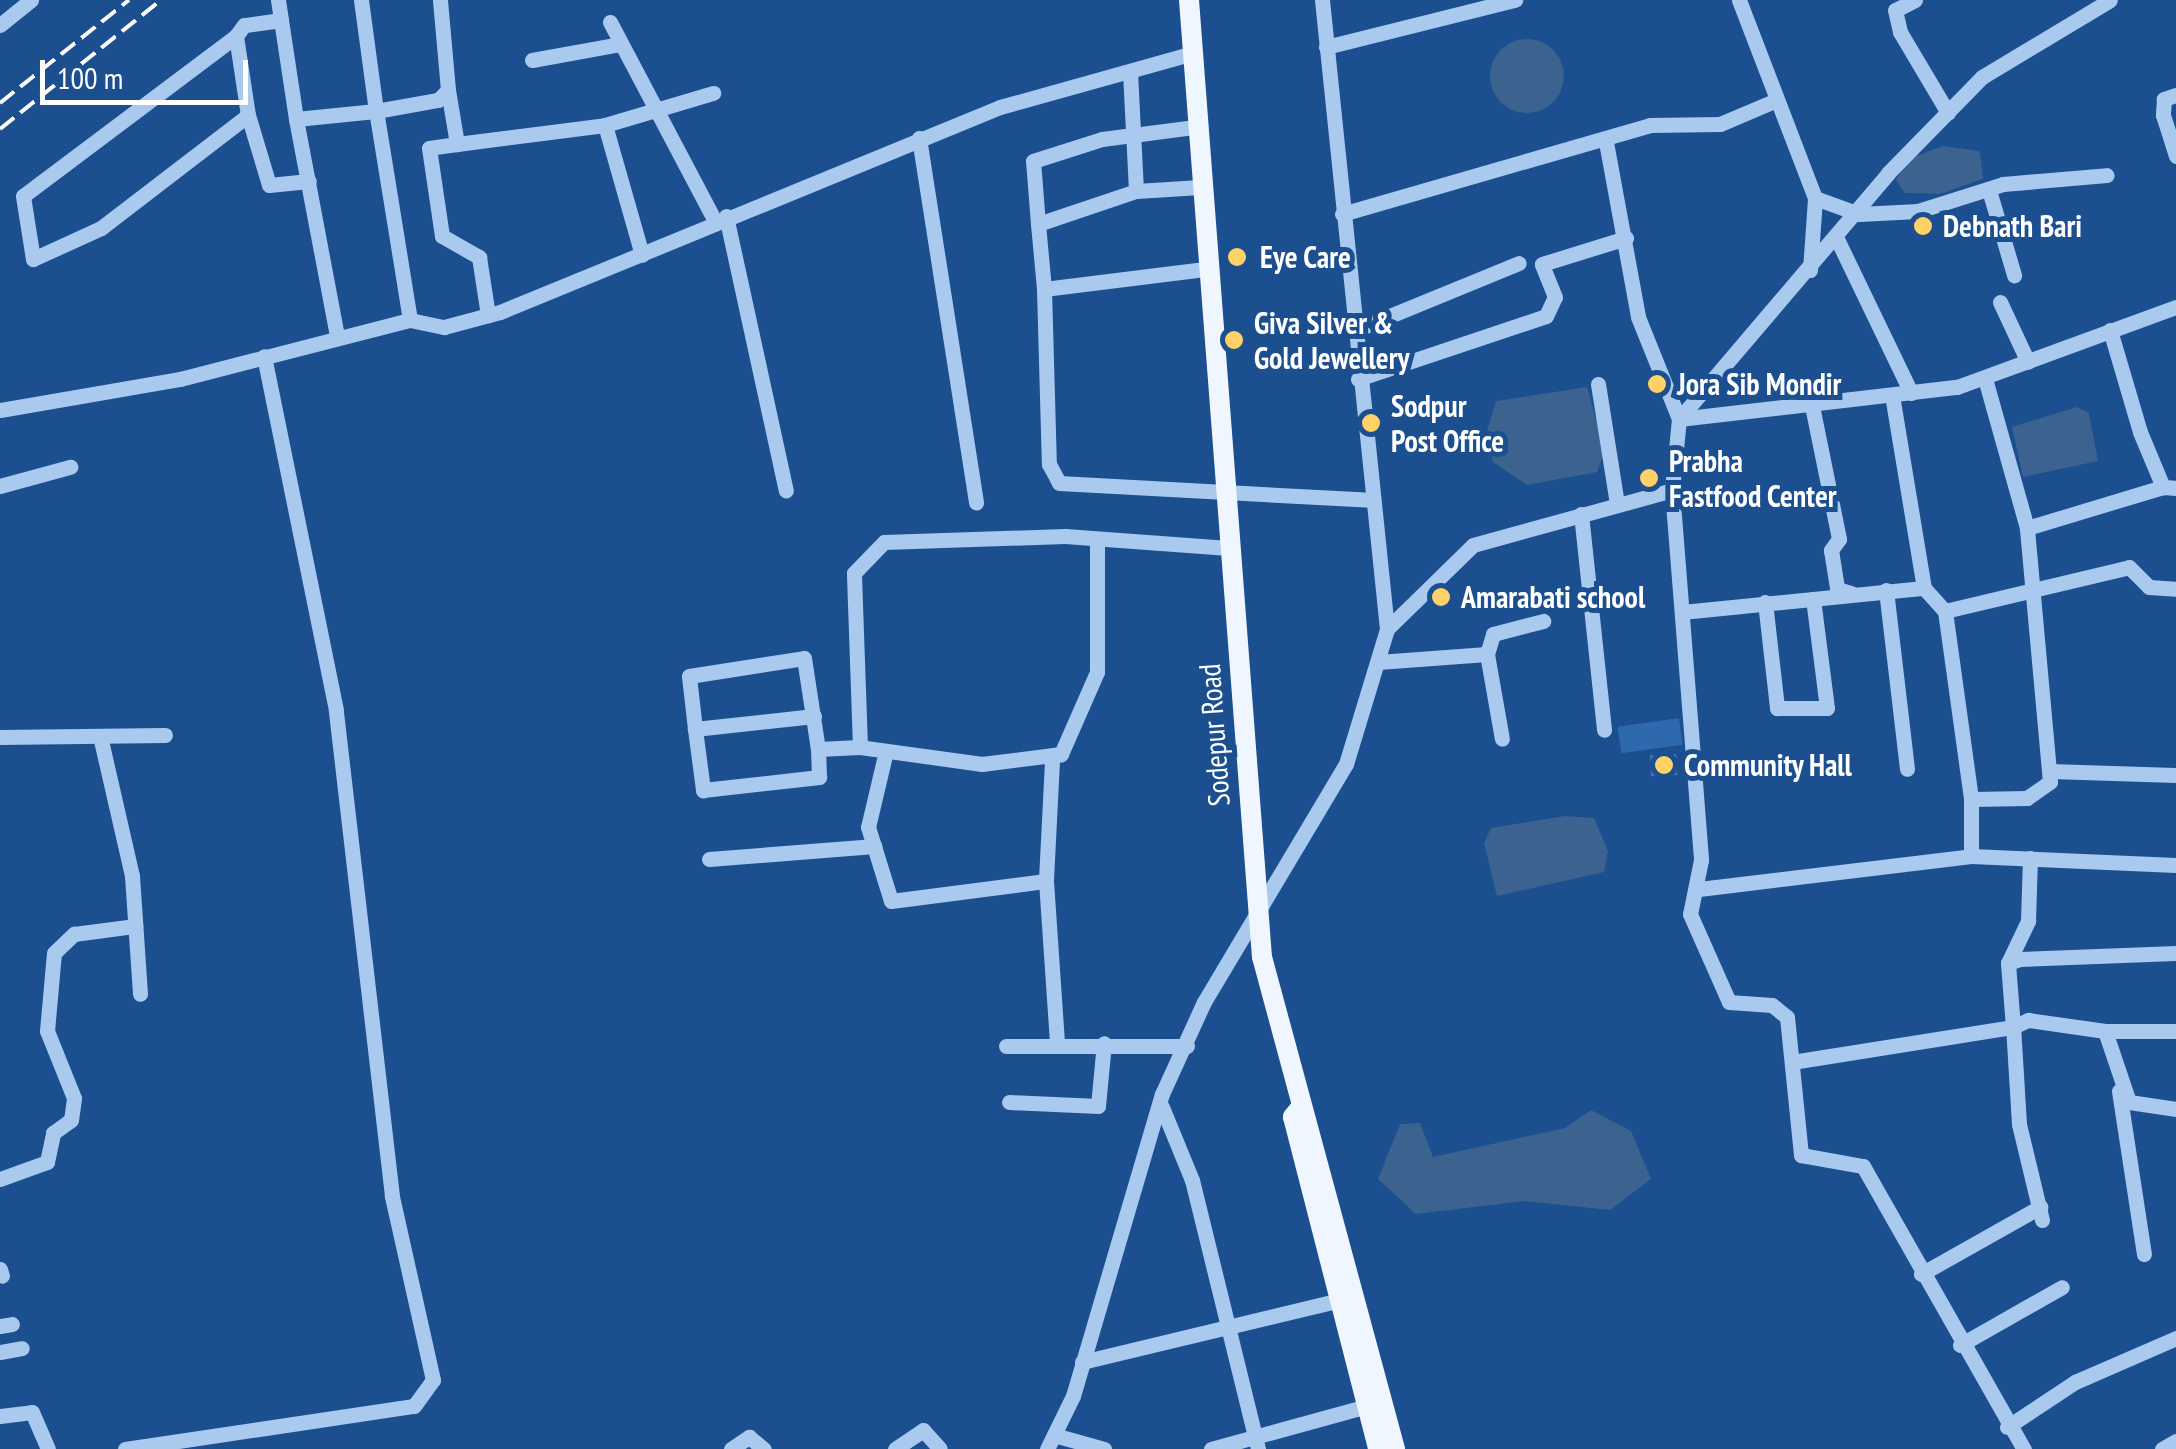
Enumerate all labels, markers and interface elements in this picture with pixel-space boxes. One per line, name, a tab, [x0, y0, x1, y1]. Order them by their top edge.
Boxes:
scale bar	[45, 40, 252, 102]
text: 100 m	[57, 58, 123, 97]
place label: Debnath Bari	[1943, 208, 2082, 244]
marker: Debnath Bari	[1912, 215, 1934, 237]
place label: Eye Care	[1260, 239, 1351, 275]
marker: Eye Care	[1224, 244, 1250, 270]
place label: Giva Silver & Gold Jewellery	[1254, 305, 1409, 376]
marker: Giva Silver & Gold Jewellery	[1223, 329, 1245, 351]
place label: Jora Sib Mondir	[1677, 366, 1841, 402]
marker: Jora Sib Mondir	[1646, 373, 1668, 395]
place label: Sodpur Post Office	[1391, 388, 1504, 458]
marker: Sodpur Post Office	[1360, 412, 1382, 434]
place label: Prabha Fastfood Center	[1669, 443, 1837, 514]
marker: Prabha Fastfood Center	[1638, 467, 1660, 489]
place label: Amarabati school	[1461, 579, 1645, 615]
marker: Amarabati school	[1430, 586, 1452, 608]
street label: Sodepur Road	[1191, 662, 1237, 808]
place label: Community Hall	[1684, 747, 1853, 783]
marker: Community Hall	[1653, 754, 1675, 776]

